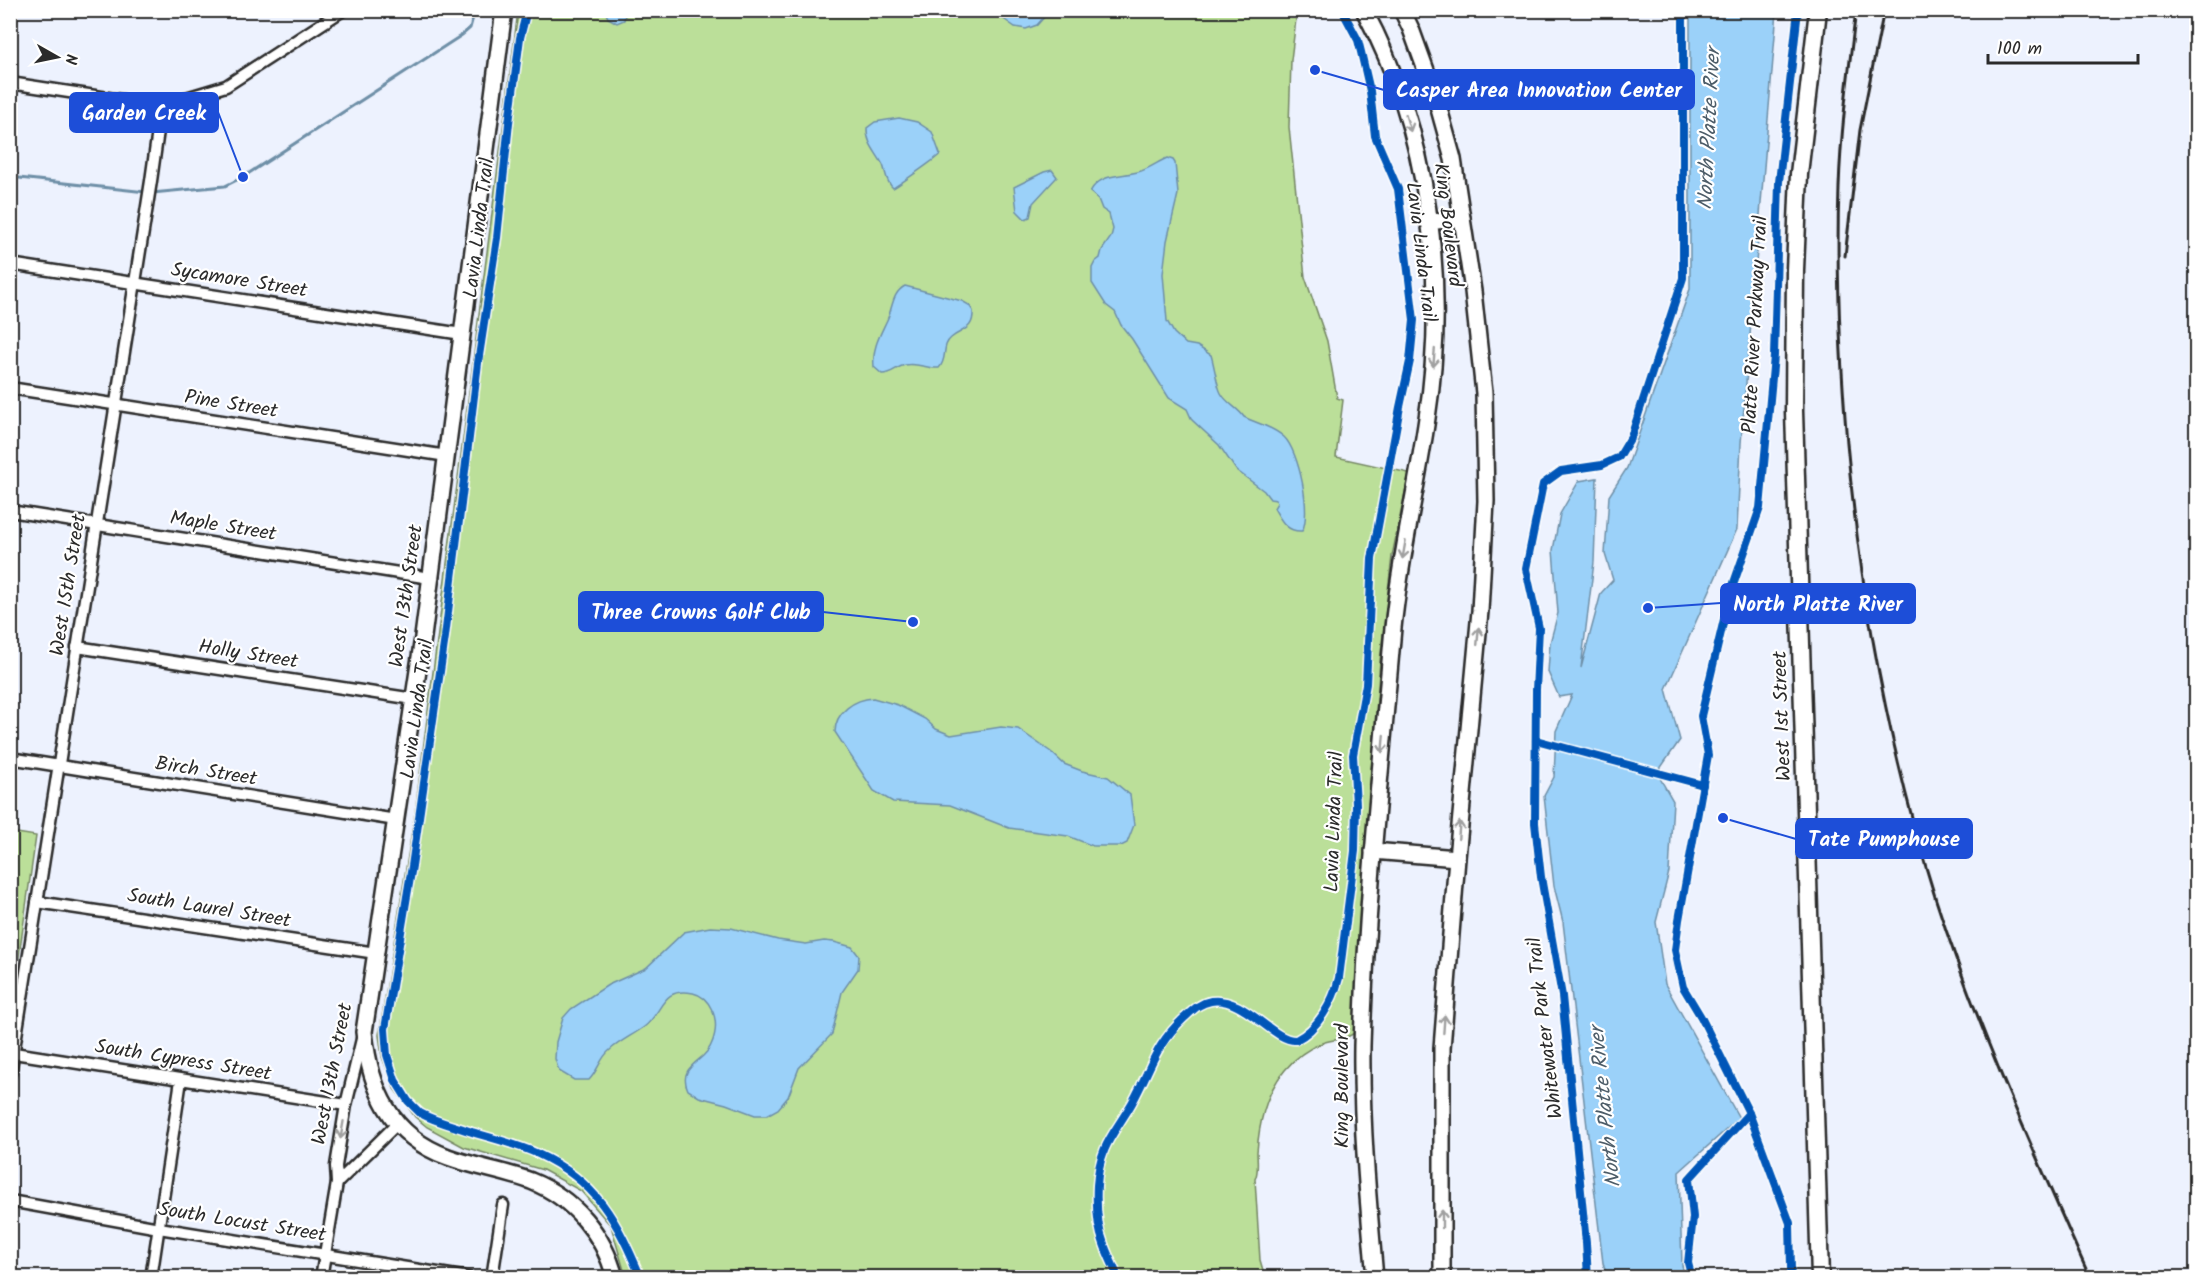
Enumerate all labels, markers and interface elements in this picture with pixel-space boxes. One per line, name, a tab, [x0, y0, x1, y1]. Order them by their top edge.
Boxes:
north arrow	[27, 27, 87, 87]
scale bar	[1988, 27, 2138, 65]
text: 100 m	[1997, 35, 2042, 64]
water label: North Platte River	[1689, 43, 1731, 211]
text: N	[57, 52, 83, 66]
callout: Casper Area Innovation Center	[1384, 70, 1694, 109]
text: Casper Area Innovation Center	[1396, 75, 1683, 108]
callout: Garden Creek	[70, 93, 218, 132]
text: Garden Creek	[82, 98, 206, 131]
one-way arrow	[1403, 113, 1414, 132]
street label: Lavia Linda Trail	[456, 156, 504, 300]
street label: King Boulevard	[1424, 161, 1471, 290]
street label: Lavia Linda Trail	[1396, 180, 1444, 324]
street label: Platte River Parkway Trail	[1734, 215, 1778, 435]
street label: Sycamore Street	[169, 254, 310, 308]
one-way arrow	[1428, 347, 1439, 367]
street label: Pine Street	[182, 382, 280, 428]
street label: Maple Street	[167, 503, 279, 551]
street label: West 15th Street	[42, 512, 96, 658]
street label: West 13th Street	[381, 522, 433, 669]
one-way arrow	[1399, 540, 1410, 560]
callout: North Platte River	[1721, 584, 1915, 623]
text: North Platte River	[1733, 589, 1904, 622]
callout: Three Crowns Golf Club	[579, 592, 823, 631]
text: Three Crowns Golf Club	[591, 597, 811, 630]
one-way arrow	[1473, 626, 1484, 646]
street label: Holly Street	[196, 631, 300, 679]
street label: Lavia Linda Trail	[392, 637, 444, 781]
street label: West 1st Street	[1765, 650, 1801, 782]
one-way arrow	[1377, 734, 1388, 753]
street label: Birch Street	[153, 748, 259, 796]
street label: Lavia Linda Trail	[1317, 751, 1353, 893]
callout: Tate Pumphouse	[1796, 819, 1972, 858]
one-way arrow	[1454, 820, 1465, 840]
text: Tate Pumphouse	[1808, 824, 1960, 857]
street label: South Laurel Street	[125, 880, 293, 938]
street label: Whitewater Park Trail	[1519, 935, 1573, 1121]
street label: West 13th Street	[304, 1000, 362, 1148]
one-way arrow	[1439, 1015, 1450, 1035]
water label: North Platte River	[1581, 1021, 1631, 1189]
street label: King Boulevard	[1327, 1023, 1359, 1148]
street label: South Cypress Street	[93, 1031, 274, 1091]
one-way arrow	[336, 1120, 347, 1139]
street label: South Locust Street	[156, 1194, 328, 1252]
one-way arrow	[1436, 1210, 1448, 1230]

